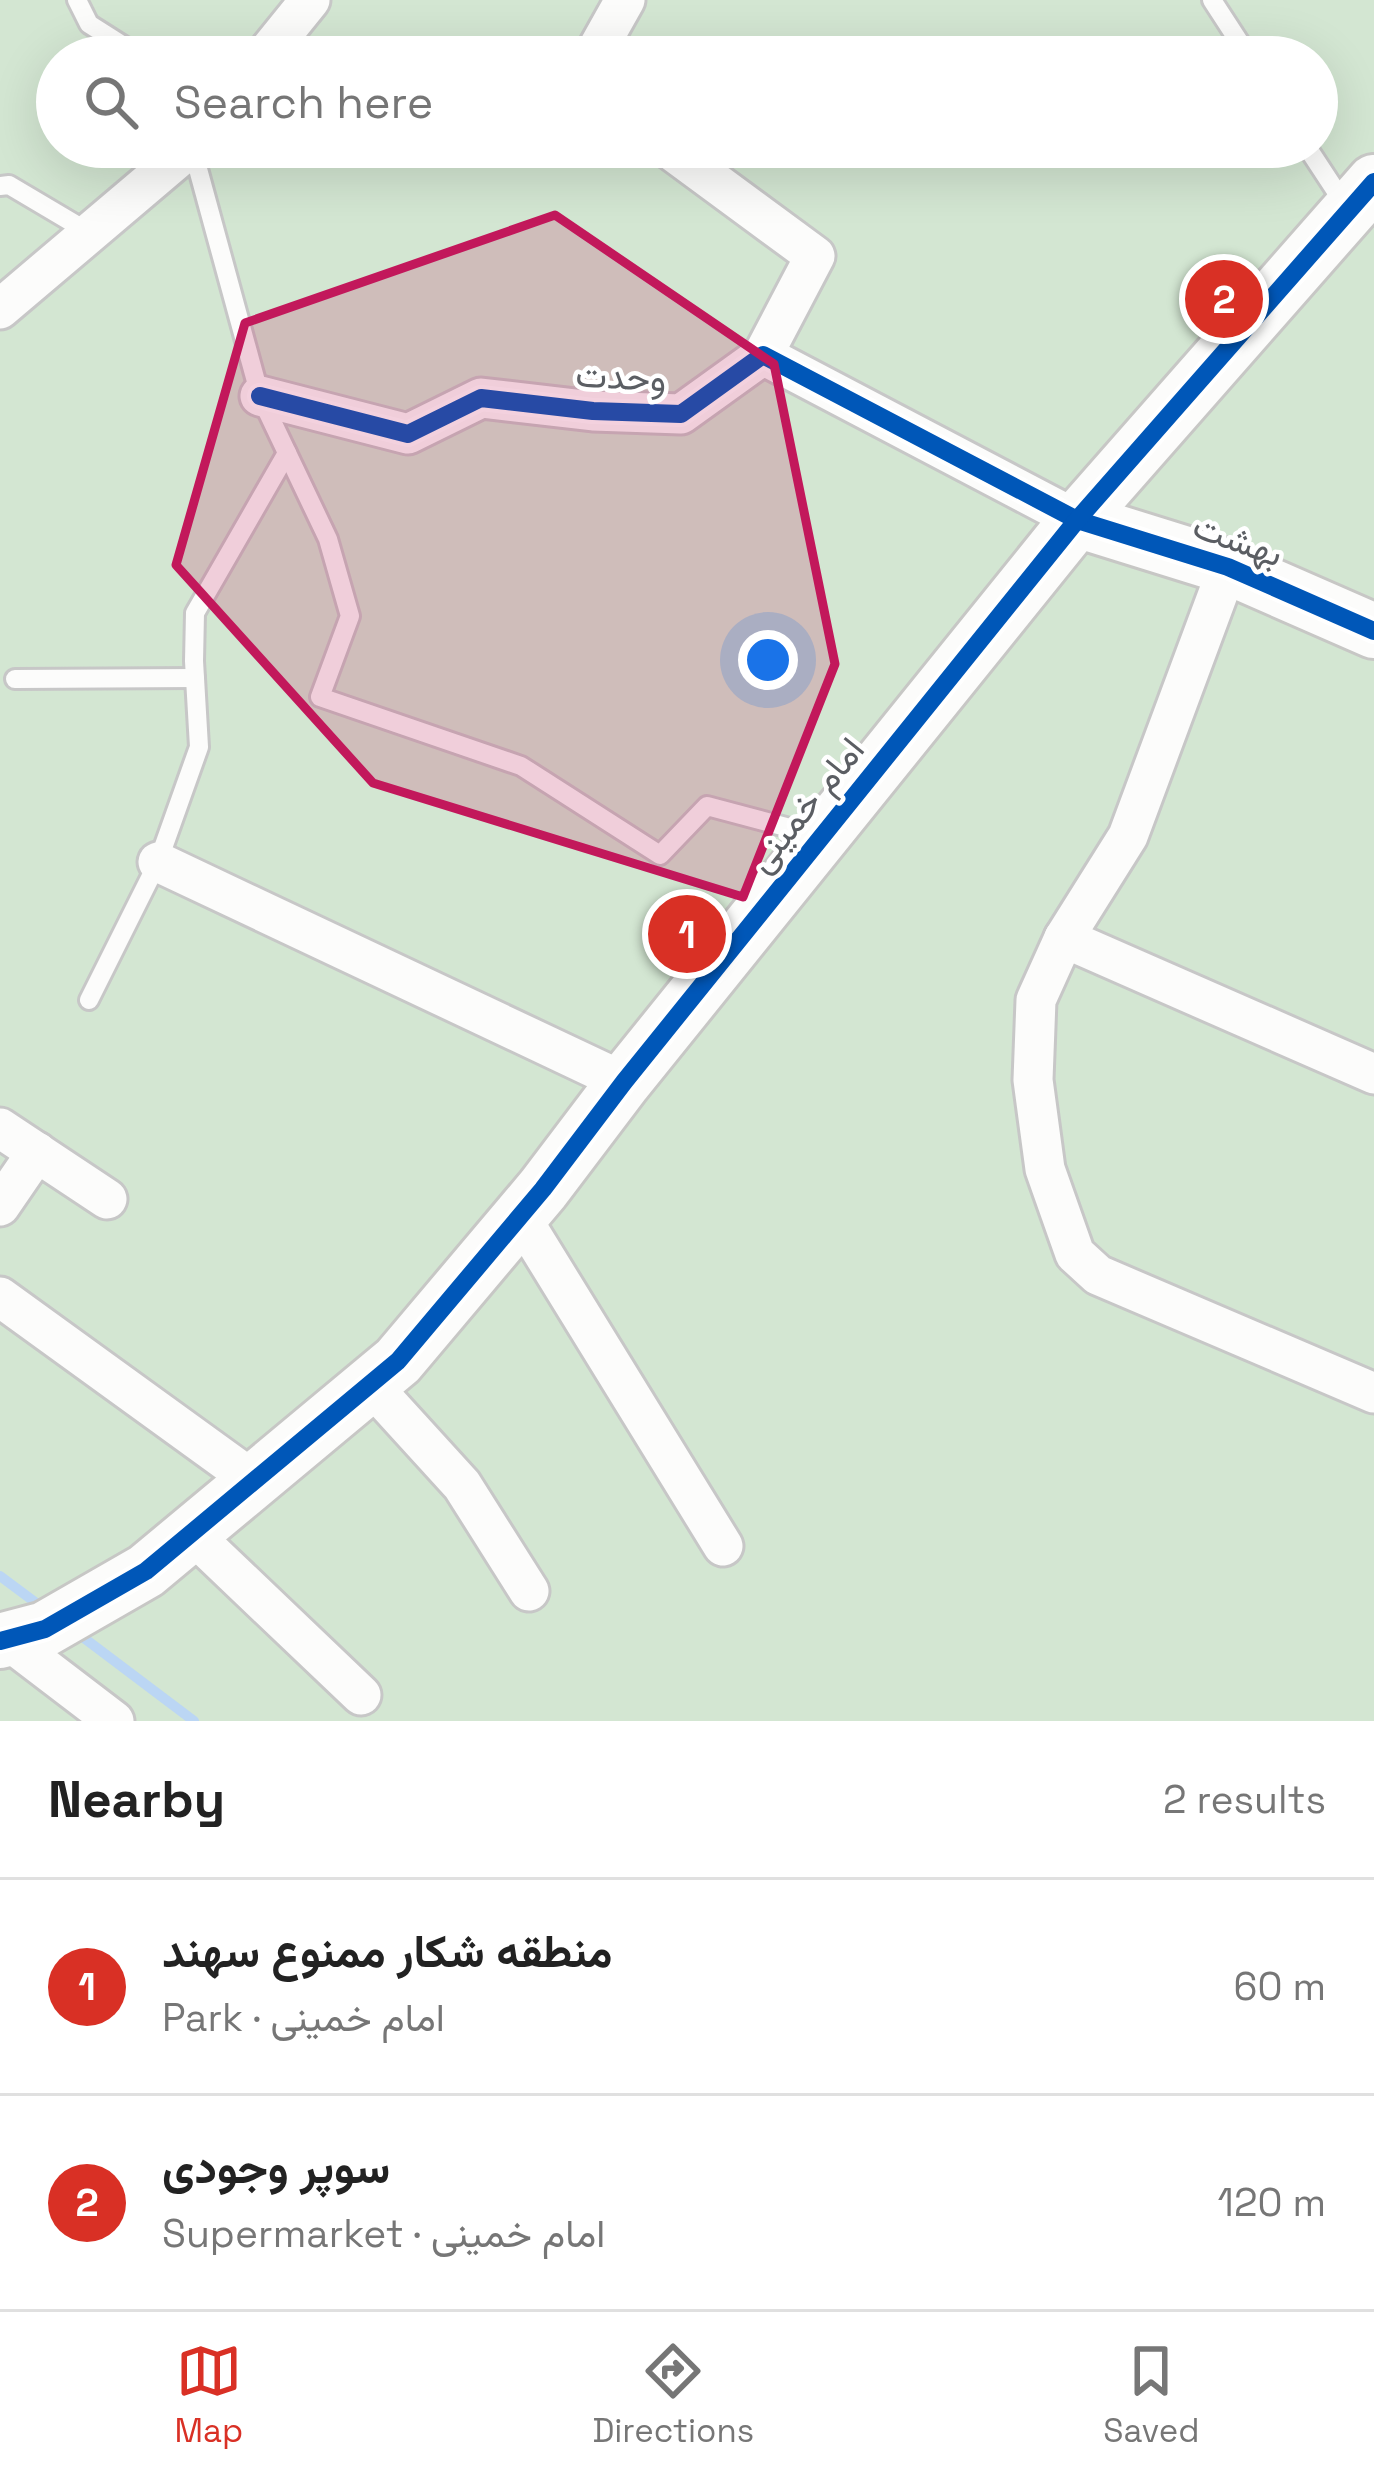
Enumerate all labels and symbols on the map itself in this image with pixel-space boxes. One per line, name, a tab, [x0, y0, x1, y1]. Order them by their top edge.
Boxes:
pin: 2	[1185, 254, 1263, 344]
street label: وحدت	[574, 352, 668, 402]
street label: بهشت	[1187, 503, 1289, 577]
your location	[738, 630, 798, 690]
street label: امام خمینی	[737, 728, 875, 882]
pin: 1	[648, 889, 726, 979]

